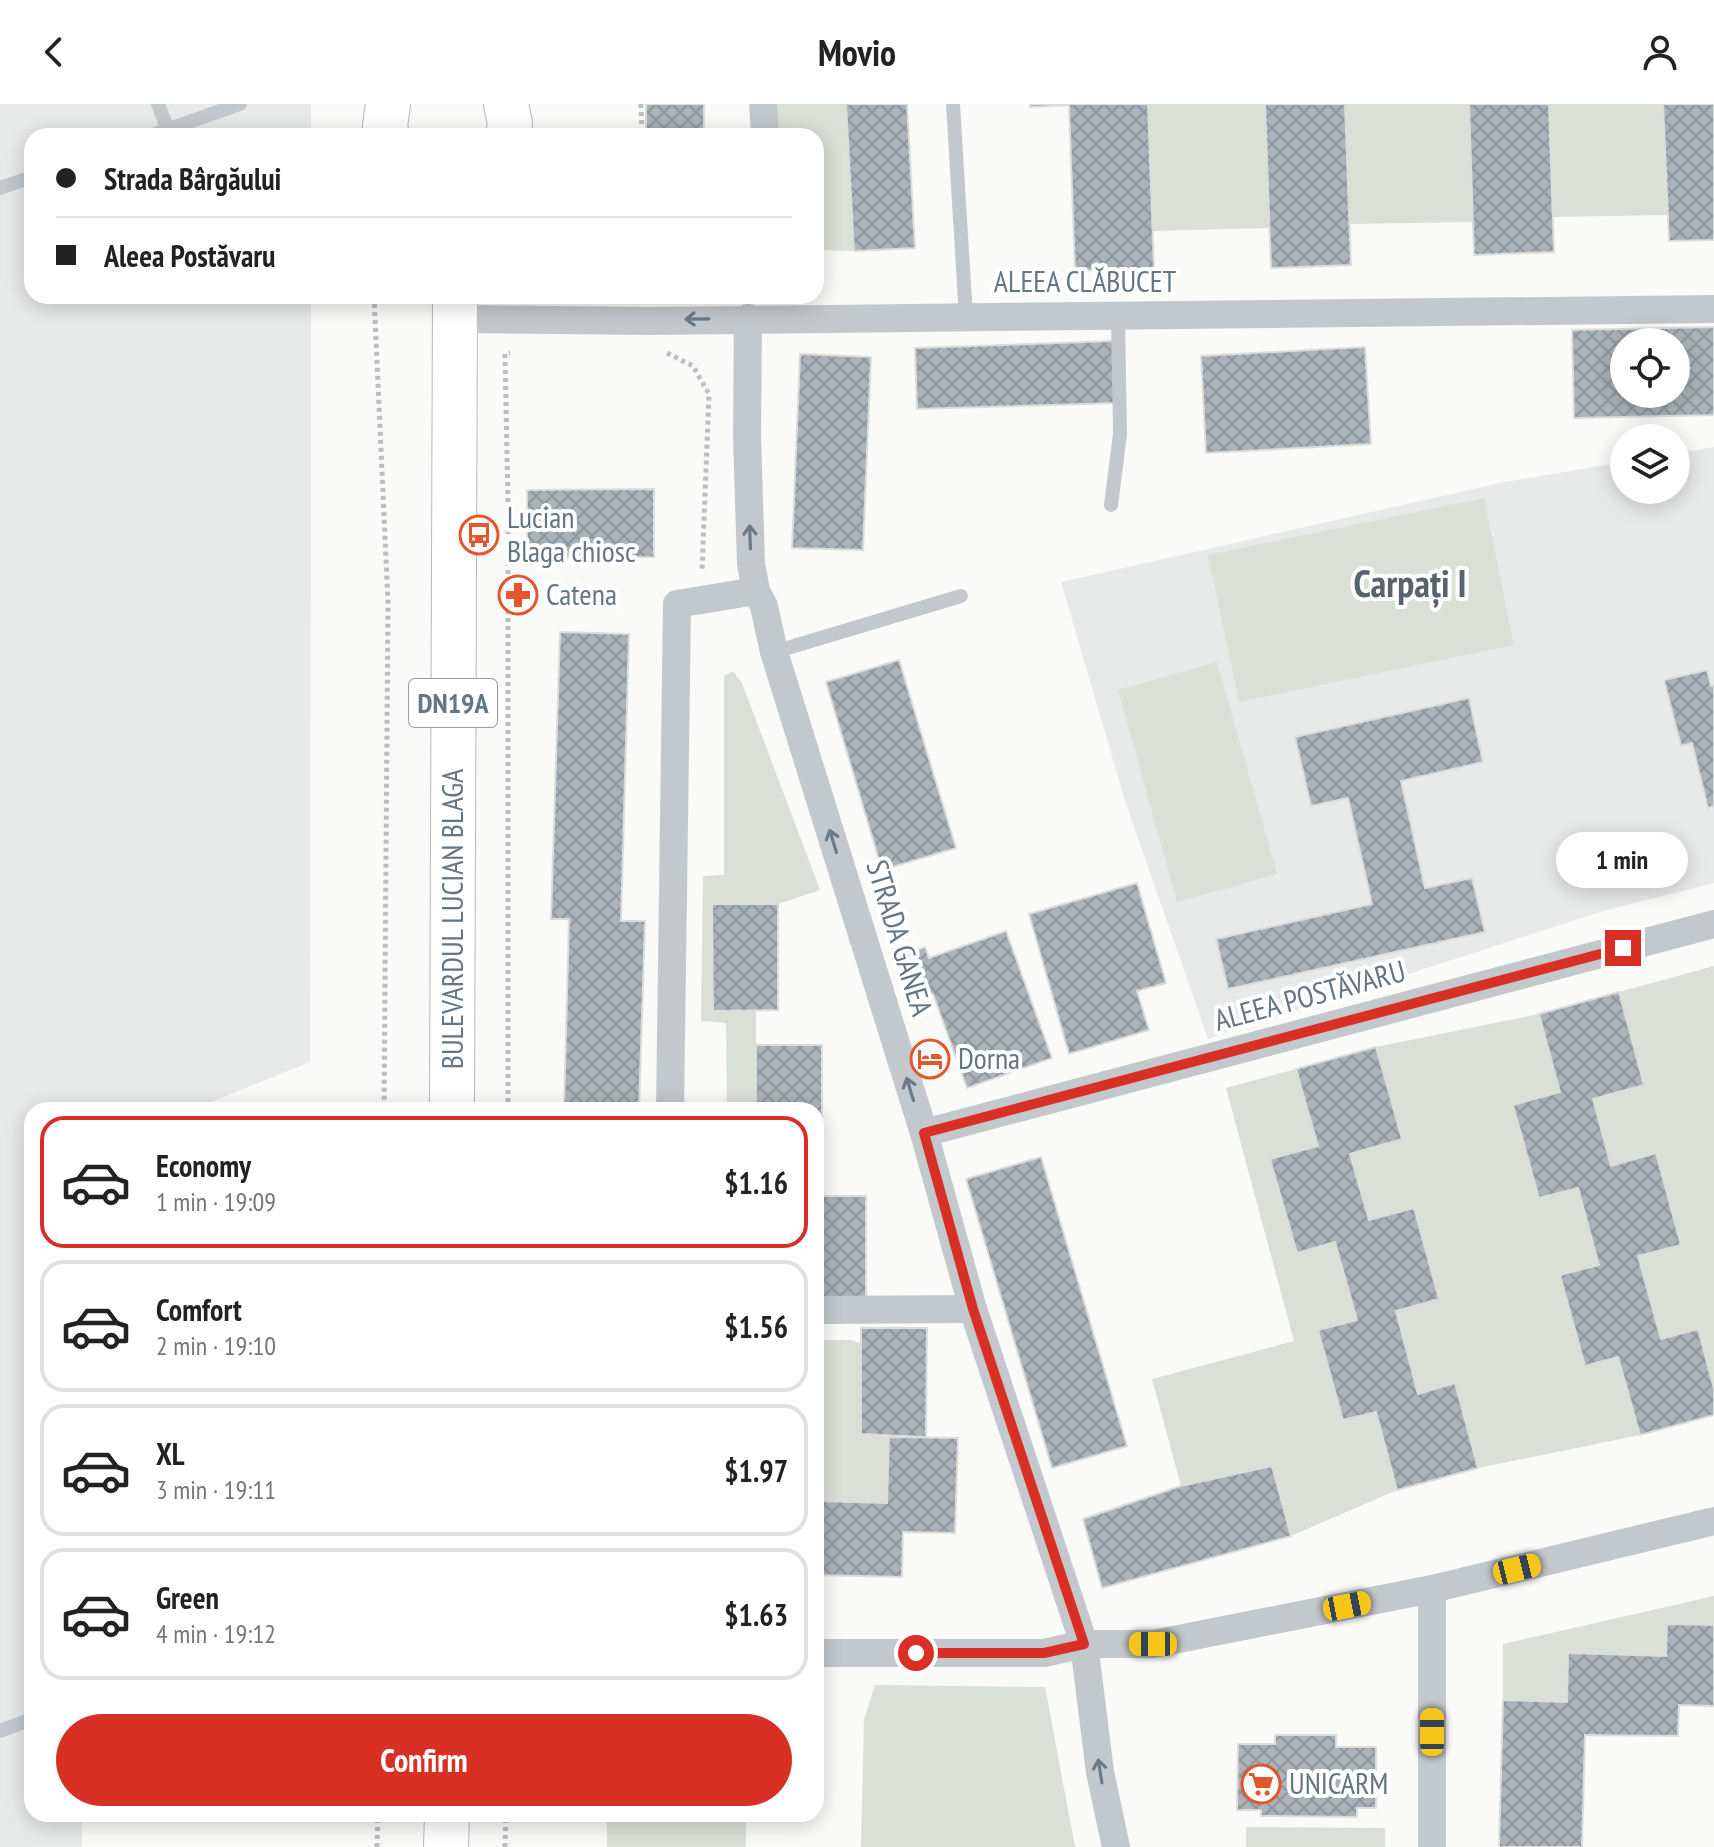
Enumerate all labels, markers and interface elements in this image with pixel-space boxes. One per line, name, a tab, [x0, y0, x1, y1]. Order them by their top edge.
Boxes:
text: Movio	[818, 29, 896, 76]
icon: back	[32, 30, 76, 74]
icon: person	[1638, 30, 1682, 74]
text: Strada Bârgăului	[104, 159, 281, 198]
text: Aleea Postăvaru	[104, 236, 275, 275]
street label: ALEEA CLĂBUCET	[994, 261, 1176, 300]
one-way arrow	[684, 312, 711, 327]
map controls	[1610, 328, 1690, 504]
button: locate	[1610, 328, 1690, 408]
button: layers	[1610, 424, 1690, 504]
place label: Lucian Blaga chiosc	[507, 497, 636, 570]
bus stop icon: Lucian Blaga chiosc	[458, 514, 500, 556]
one-way arrow	[743, 524, 758, 551]
district label: Carpați I	[1353, 558, 1467, 608]
pharmacy icon: Catena	[497, 574, 539, 616]
place label: Catena	[546, 574, 617, 613]
road number: DN19A	[409, 679, 497, 727]
street label: BULEVARDUL LUCIAN BLAGA	[432, 768, 471, 1069]
one-way arrow	[825, 829, 839, 854]
callout: 1 min	[1557, 832, 1689, 888]
text: 1 min	[1596, 843, 1648, 876]
street label: STRADA GANEA	[858, 855, 943, 1021]
route end	[1605, 930, 1641, 966]
street label: ALEEA POSTĂVARU	[1210, 950, 1409, 1039]
hotel icon: Dorna	[909, 1038, 951, 1080]
place label: Dorna	[958, 1038, 1020, 1077]
one-way arrow	[902, 1077, 917, 1103]
icon: car	[60, 1146, 132, 1218]
text: Economy	[156, 1146, 251, 1185]
text: $1.16	[724, 1163, 788, 1202]
text: 1 min · 19:09	[156, 1185, 276, 1218]
icon: car	[60, 1290, 132, 1362]
text: Comfort	[156, 1290, 242, 1329]
text: $1.56	[724, 1307, 788, 1346]
text: 2 min · 19:10	[156, 1329, 276, 1362]
icon: car	[60, 1434, 132, 1506]
text: XL	[156, 1434, 185, 1473]
text: $1.97	[724, 1451, 788, 1490]
text: 3 min · 19:11	[156, 1473, 276, 1506]
car	[1491, 1552, 1543, 1586]
icon: car	[60, 1578, 132, 1650]
text: Green	[156, 1578, 219, 1617]
car	[1321, 1590, 1373, 1622]
text: $1.63	[724, 1595, 788, 1634]
text: 4 min · 19:12	[156, 1617, 276, 1650]
car	[1129, 1632, 1177, 1656]
route start	[898, 1635, 934, 1671]
car	[1420, 1708, 1444, 1756]
button: Confirm	[56, 1714, 792, 1806]
one-way arrow	[1092, 1758, 1107, 1784]
supermarket icon: UNICARM	[1240, 1763, 1282, 1805]
place label: UNICARM	[1289, 1763, 1388, 1802]

